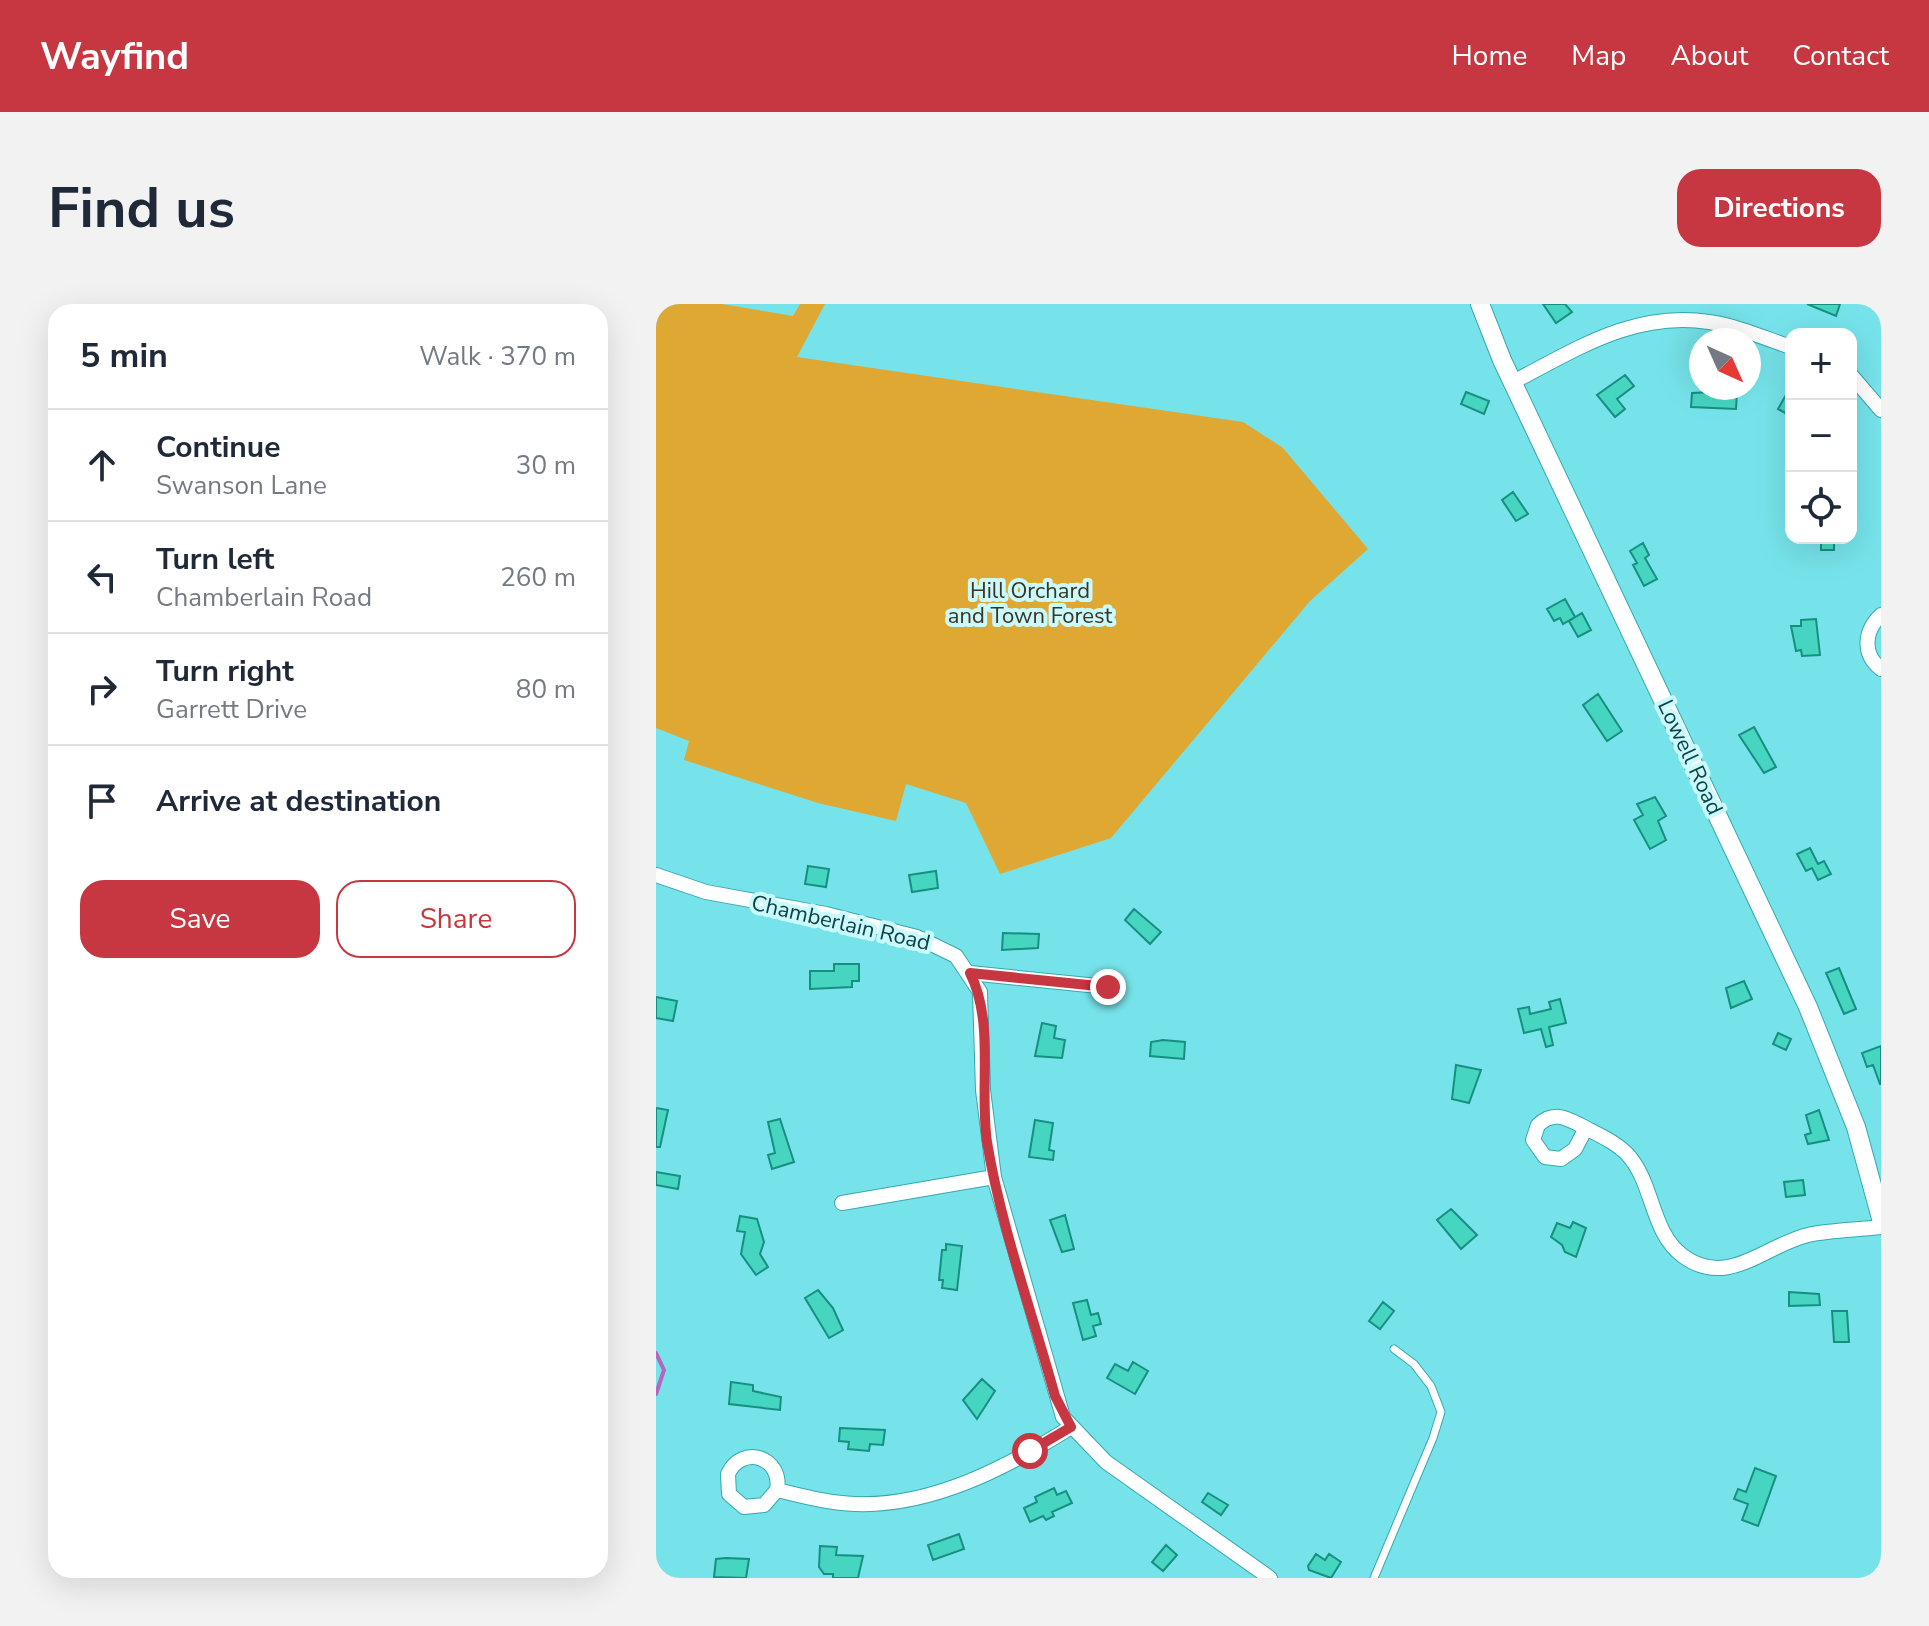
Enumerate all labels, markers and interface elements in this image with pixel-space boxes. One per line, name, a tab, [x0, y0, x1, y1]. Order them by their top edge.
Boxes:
text: Wayfind	[40, 31, 189, 82]
text: Home	[1452, 37, 1527, 75]
text: Map	[1571, 37, 1626, 75]
text: About	[1670, 37, 1748, 75]
text: Contact	[1792, 37, 1889, 75]
button: Directions	[1677, 169, 1881, 247]
text: Find us	[48, 170, 235, 247]
north arrow	[1689, 328, 1761, 400]
map controls	[1785, 328, 1857, 544]
button: +	[1785, 328, 1857, 400]
text: 5 min	[80, 333, 168, 379]
text: Walk · 370 m	[419, 339, 576, 374]
button: −	[1785, 400, 1857, 472]
text: Continue	[156, 427, 281, 468]
icon: ahead	[80, 443, 124, 487]
text: 30 m	[516, 448, 576, 483]
text: Swanson Lane	[156, 468, 327, 503]
button: locate	[1785, 472, 1857, 544]
text: Turn left	[156, 539, 274, 580]
icon: left	[80, 555, 124, 599]
text: 260 m	[500, 560, 576, 595]
park label: Hill Orchard and Town Forest	[948, 576, 1112, 631]
text: Chamberlain Road	[156, 580, 372, 615]
text: Turn right	[156, 651, 294, 692]
icon: right	[80, 667, 124, 711]
text: 80 m	[516, 672, 576, 707]
text: Garrett Drive	[156, 692, 307, 727]
street label: Lowell Road	[1650, 695, 1730, 820]
icon: arrive	[80, 779, 124, 823]
text: Arrive at destination	[156, 781, 441, 822]
button: Save	[80, 880, 320, 958]
button: Share	[336, 880, 576, 958]
street label: Chamberlain Road	[748, 888, 933, 958]
route end	[1090, 969, 1126, 1005]
route start	[1012, 1433, 1048, 1469]

